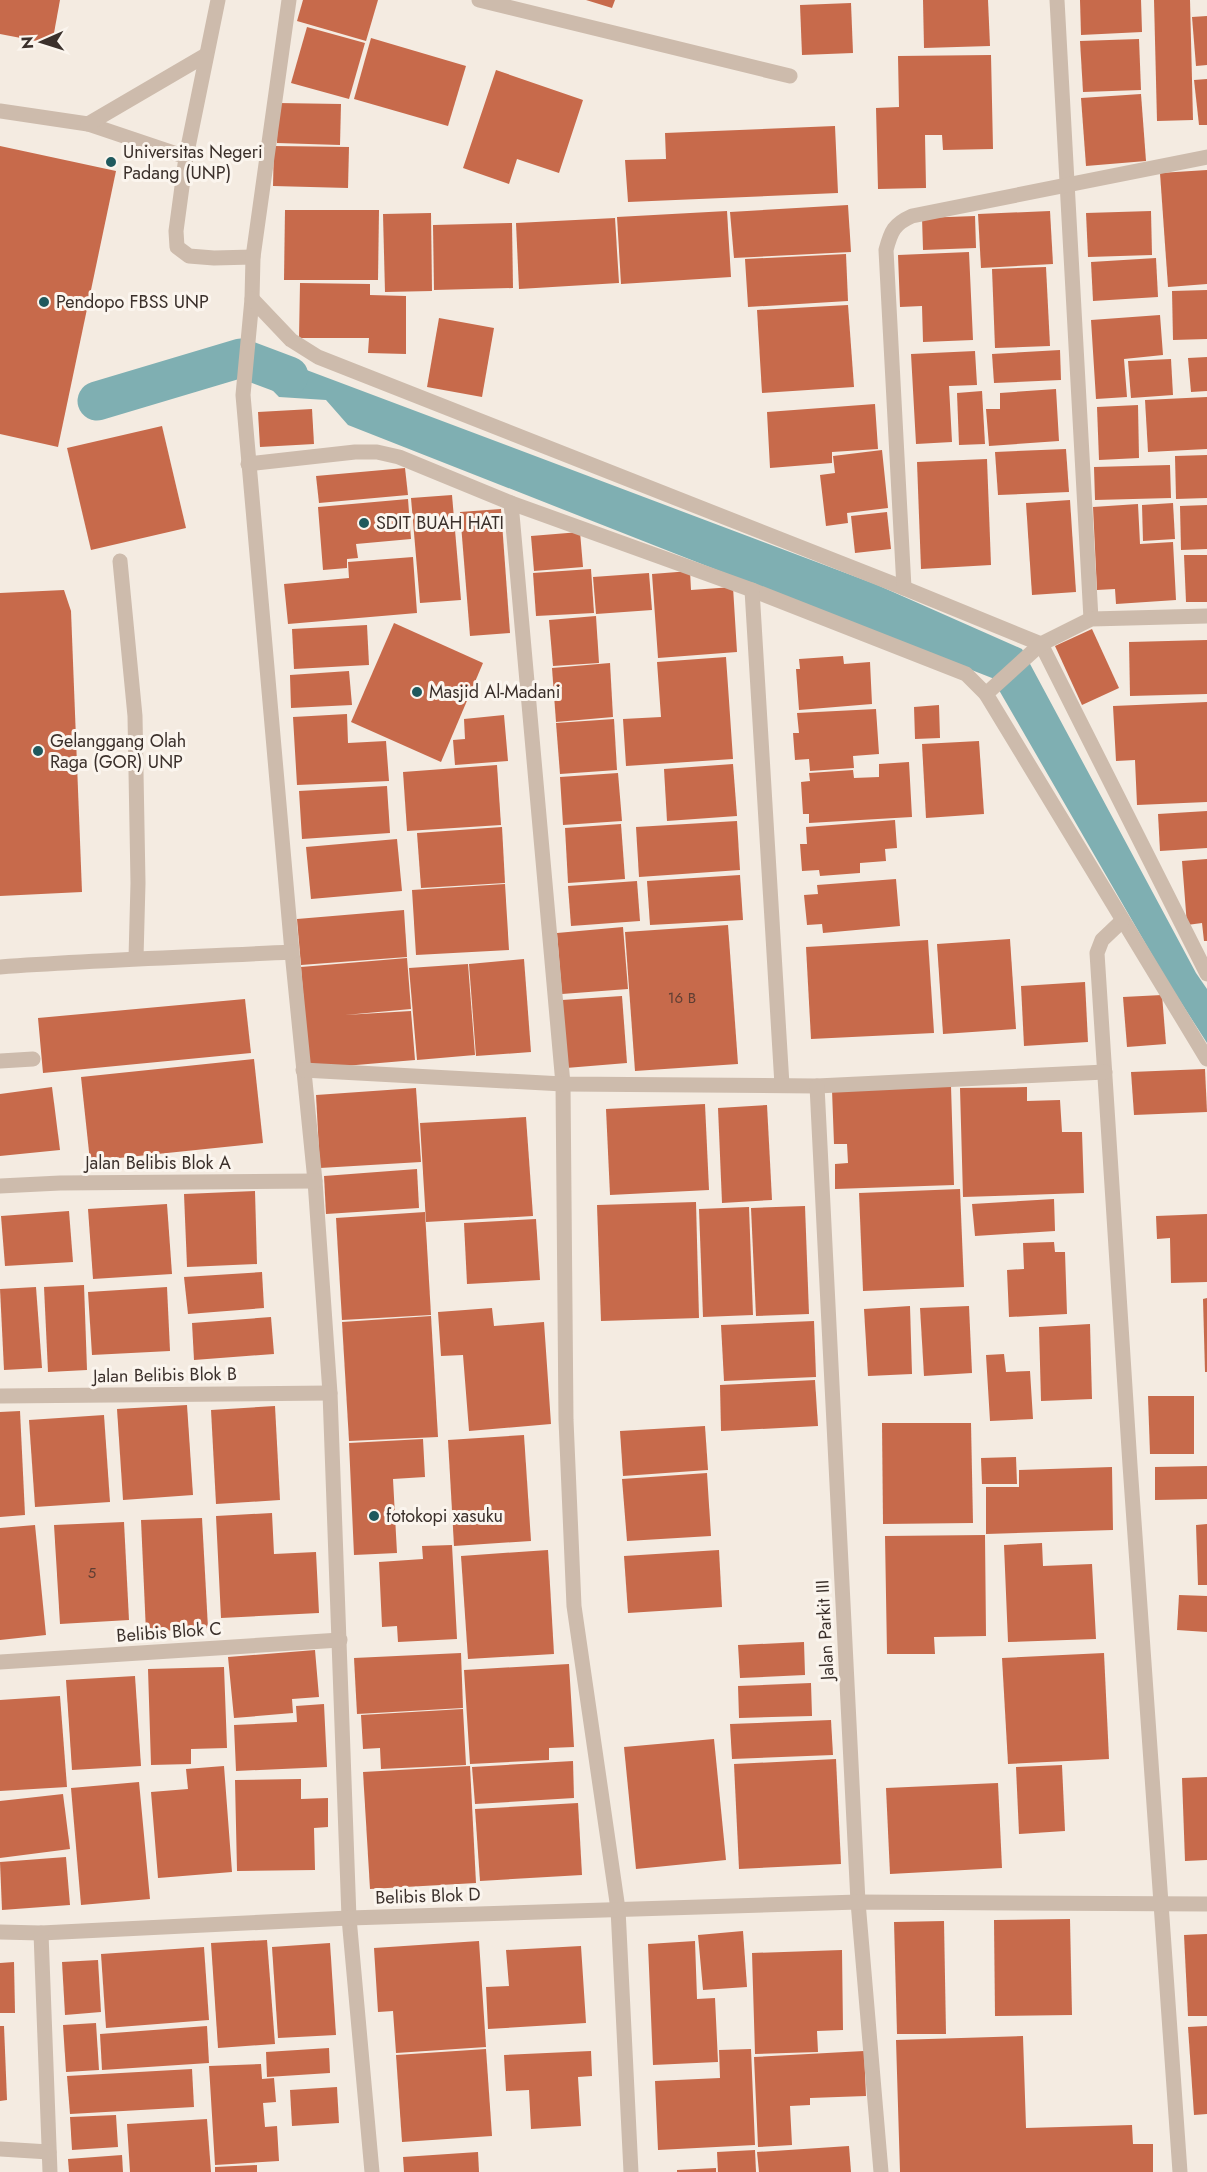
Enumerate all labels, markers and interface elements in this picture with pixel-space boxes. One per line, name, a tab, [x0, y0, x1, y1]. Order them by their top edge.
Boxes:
north arrow	[12, 12, 72, 72]
text: N	[16, 36, 39, 50]
place label: Universitas Negeri Padang (UNP)	[123, 139, 263, 186]
marker: Universitas Negeri Padang (UNP)	[104, 155, 118, 169]
place label: Pendopo FBSS UNP	[56, 289, 209, 315]
marker: Pendopo FBSS UNP	[37, 295, 51, 309]
place label: SDIT BUAH HATI	[376, 510, 504, 536]
marker: SDIT BUAH HATI	[357, 516, 371, 530]
place label: Masjid Al-Madani	[429, 679, 560, 705]
marker: Masjid Al-Madani	[410, 685, 424, 699]
place label: Gelanggang Olah Raga (GOR) UNP	[50, 728, 186, 775]
marker: Gelanggang Olah Raga (GOR) UNP	[31, 744, 45, 758]
house number: 16 B	[668, 987, 696, 1009]
street label: Jalan Belibis Blok A	[83, 1150, 231, 1176]
street label: Jalan Belibis Blok B	[91, 1361, 237, 1389]
place label: fotokopi xasuku	[386, 1503, 503, 1529]
marker: fotokopi xasuku	[367, 1509, 381, 1523]
house number: 5	[88, 1562, 96, 1584]
street label: Jalan Parkit III	[809, 1579, 841, 1683]
street label: Belibis Blok C	[116, 1615, 222, 1649]
street label: Belibis Blok D	[375, 1881, 481, 1911]

